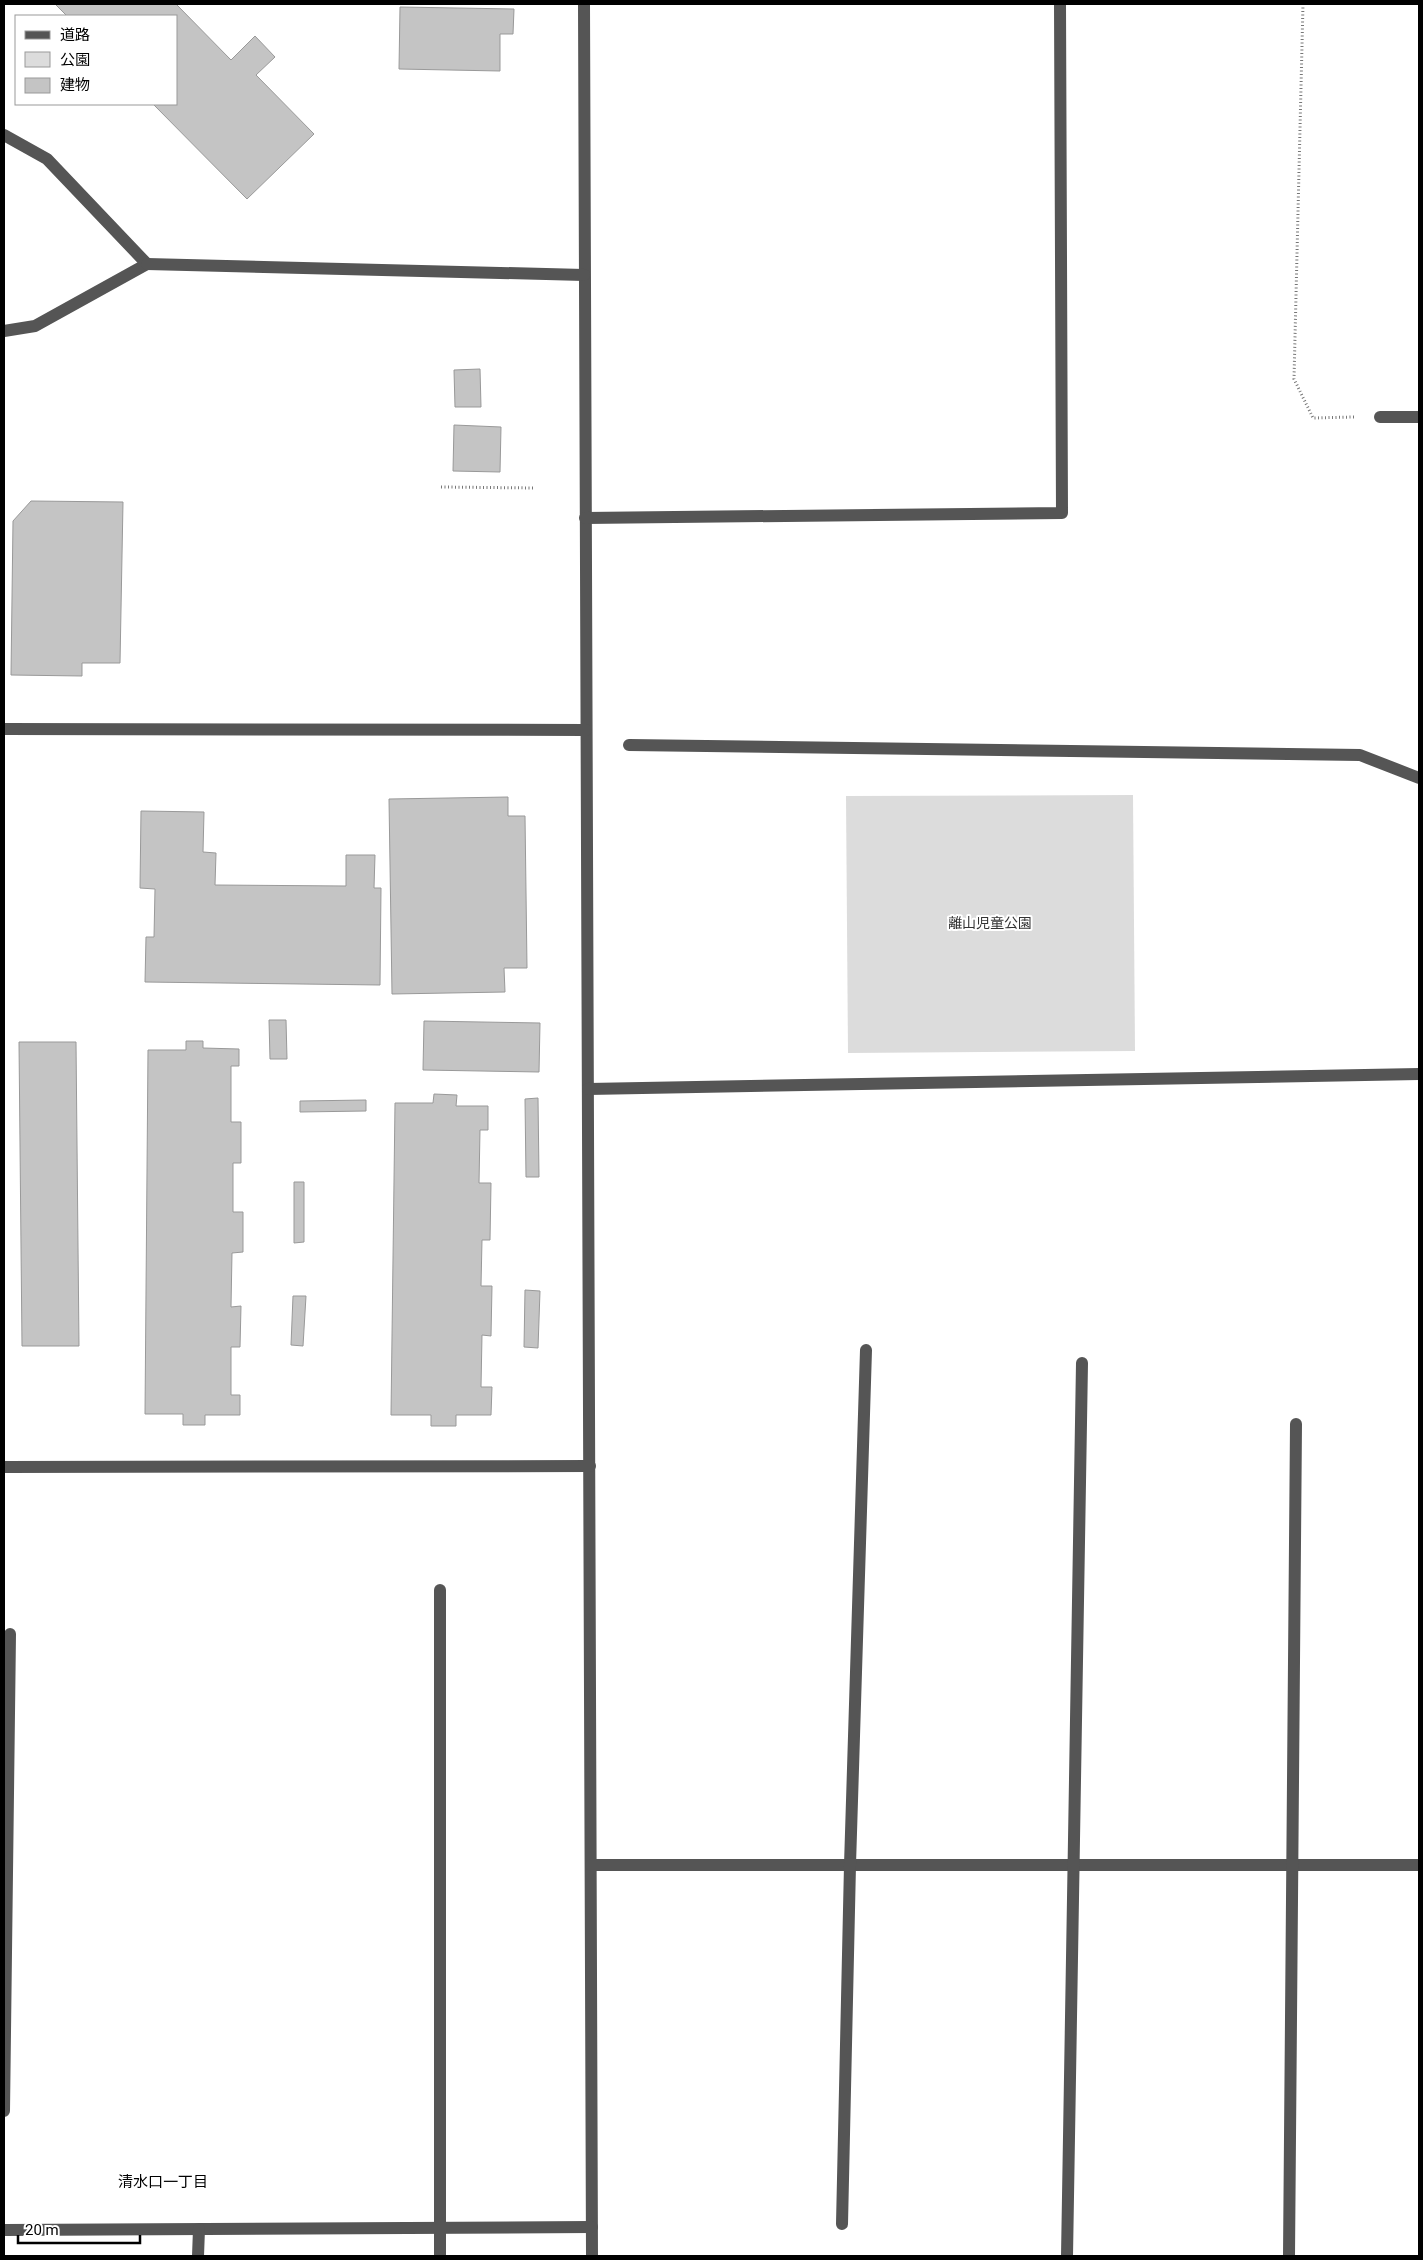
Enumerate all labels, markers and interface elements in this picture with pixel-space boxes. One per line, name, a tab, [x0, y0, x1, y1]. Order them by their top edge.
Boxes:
legend	[15, 15, 178, 105]
text: 道路	[60, 26, 90, 44]
text: 公園	[60, 51, 90, 69]
text: 建物	[60, 76, 90, 94]
park label: 離山児童公園	[948, 915, 1032, 931]
district label: 清水口一丁目	[118, 2173, 208, 2191]
scale bar	[18, 2212, 140, 2244]
text: 20 m	[25, 2221, 59, 2239]

